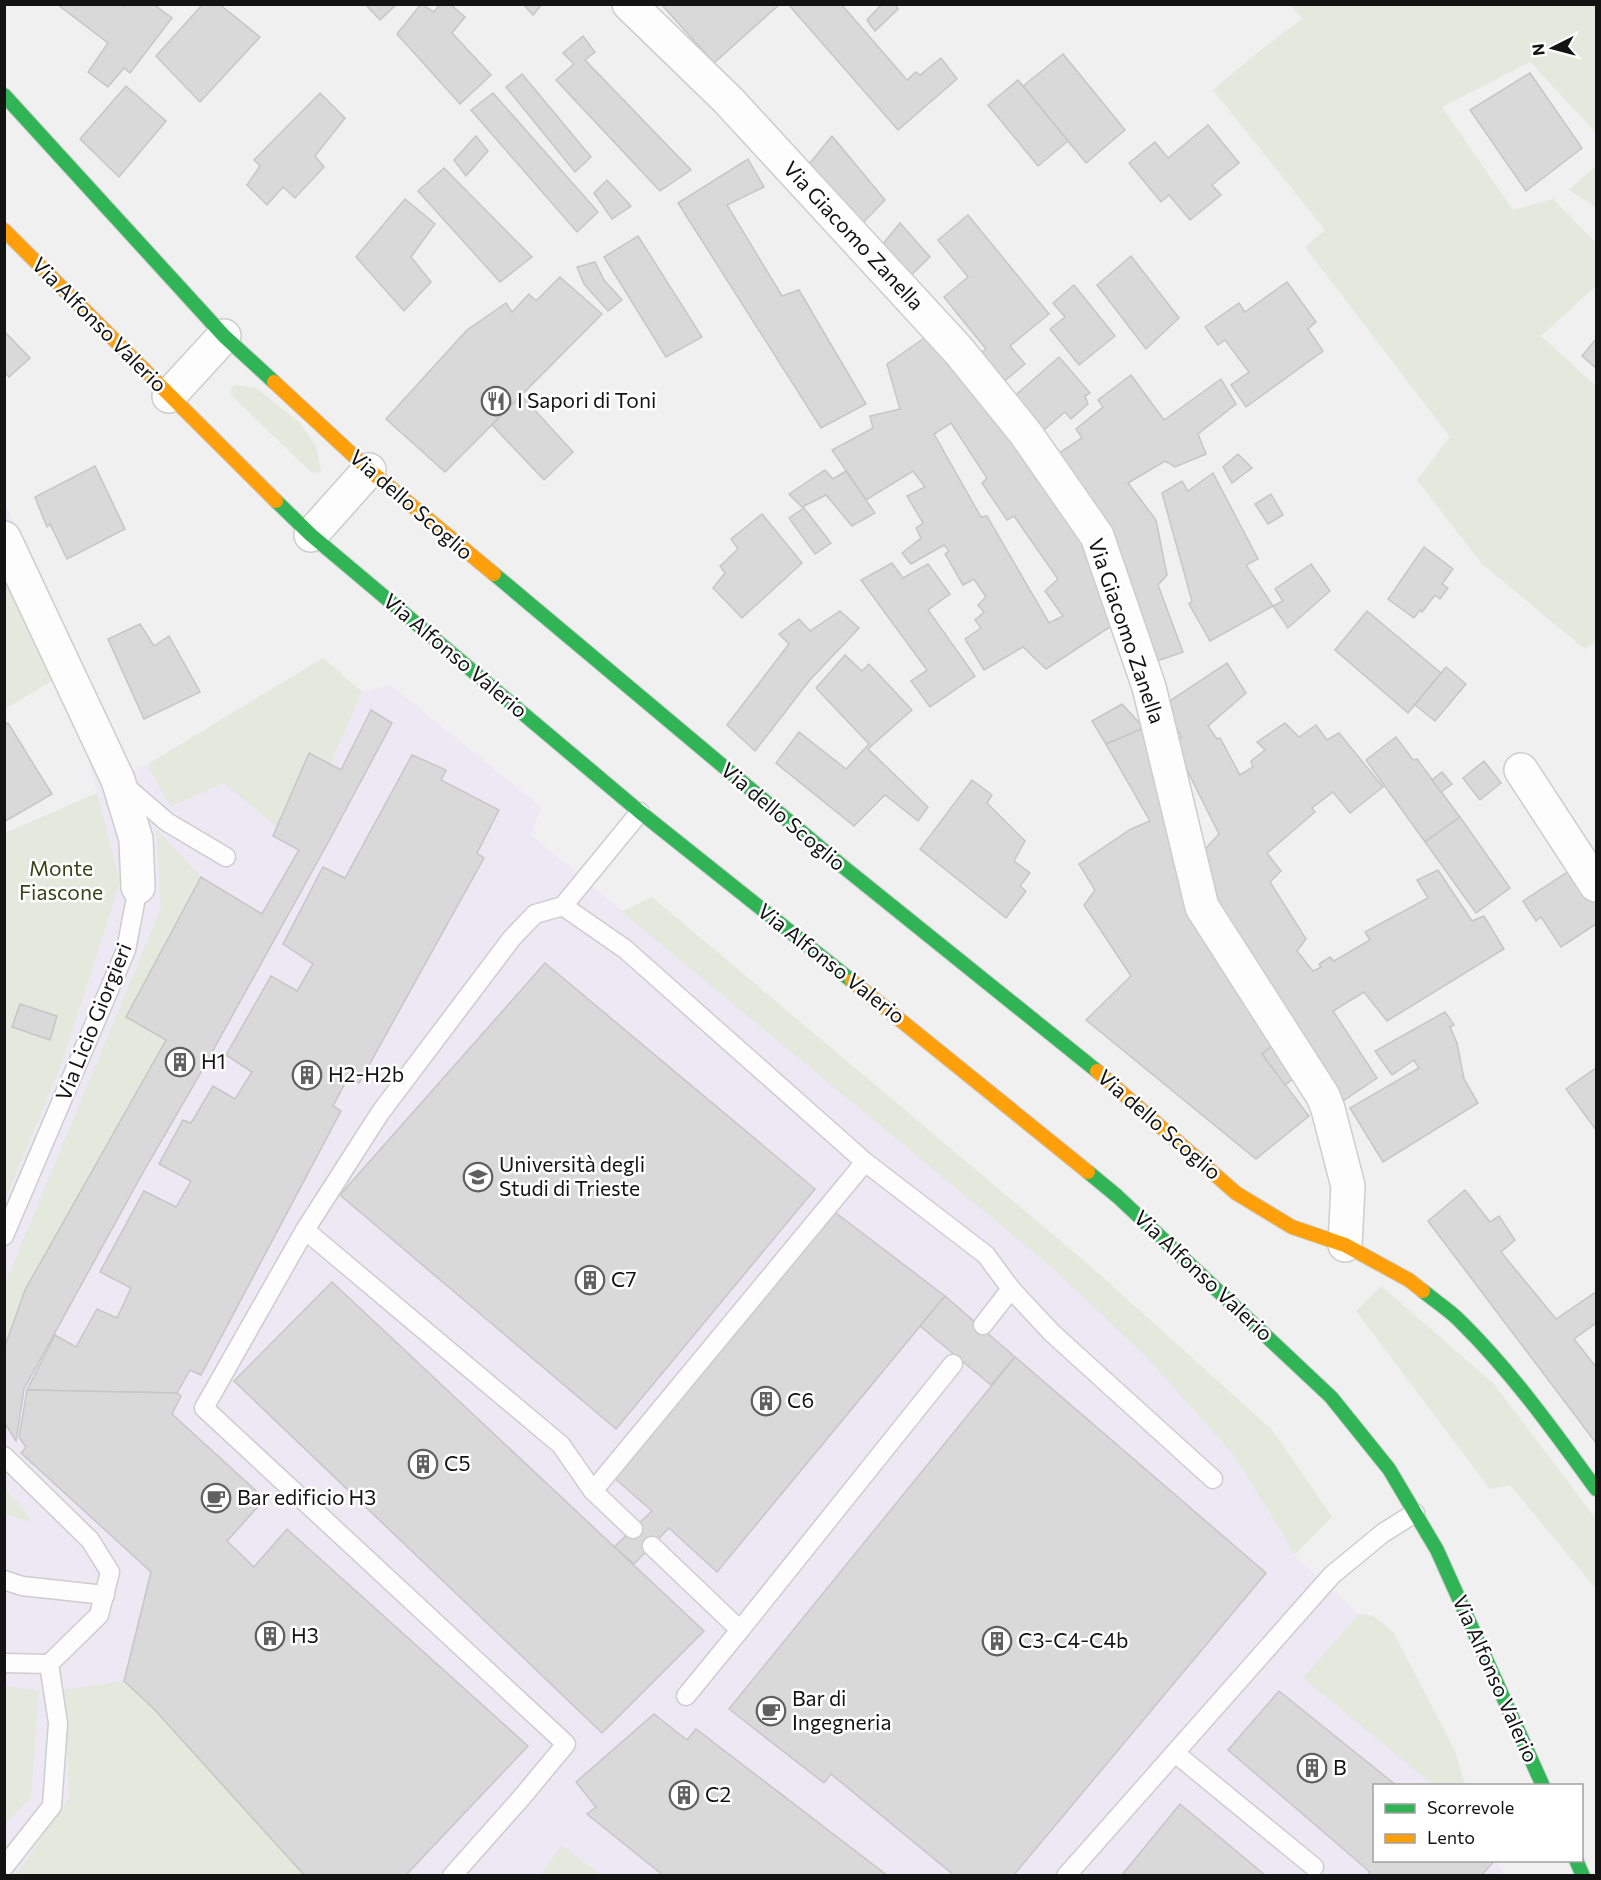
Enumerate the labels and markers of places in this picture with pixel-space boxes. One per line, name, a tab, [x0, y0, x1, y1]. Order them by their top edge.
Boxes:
restaurant icon: I Sapori di Toni	[480, 385, 512, 417]
place label: I Sapori di Toni	[517, 387, 656, 412]
building icon: H1	[164, 1046, 196, 1078]
place label: H1	[201, 1048, 226, 1073]
building icon: H2-H2b	[291, 1059, 323, 1091]
place label: H2-H2b	[328, 1061, 404, 1086]
place label: Università degli Studi di Trieste	[499, 1151, 645, 1200]
school or university icon: Università degli Studi di Trieste	[462, 1161, 494, 1193]
building icon: C7	[574, 1264, 606, 1296]
place label: C7	[611, 1266, 636, 1291]
building icon: C6	[750, 1385, 782, 1417]
place label: C6	[787, 1387, 814, 1412]
building icon: C5	[407, 1448, 439, 1480]
place label: C5	[444, 1450, 470, 1475]
cafe icon: Bar edificio H3	[200, 1482, 232, 1514]
place label: Bar edificio H3	[237, 1484, 376, 1509]
building icon: H3	[254, 1620, 286, 1652]
place label: H3	[291, 1622, 319, 1647]
building icon: C3-C4-C4b	[981, 1625, 1013, 1657]
place label: C3-C4-C4b	[1018, 1627, 1129, 1652]
place label: Bar di Ingegneria	[792, 1685, 891, 1734]
cafe icon: Bar di Ingegneria	[755, 1695, 787, 1727]
building icon: B	[1296, 1752, 1328, 1784]
place label: B	[1333, 1754, 1347, 1779]
building icon: C2	[668, 1779, 700, 1811]
place label: C2	[705, 1781, 731, 1806]

